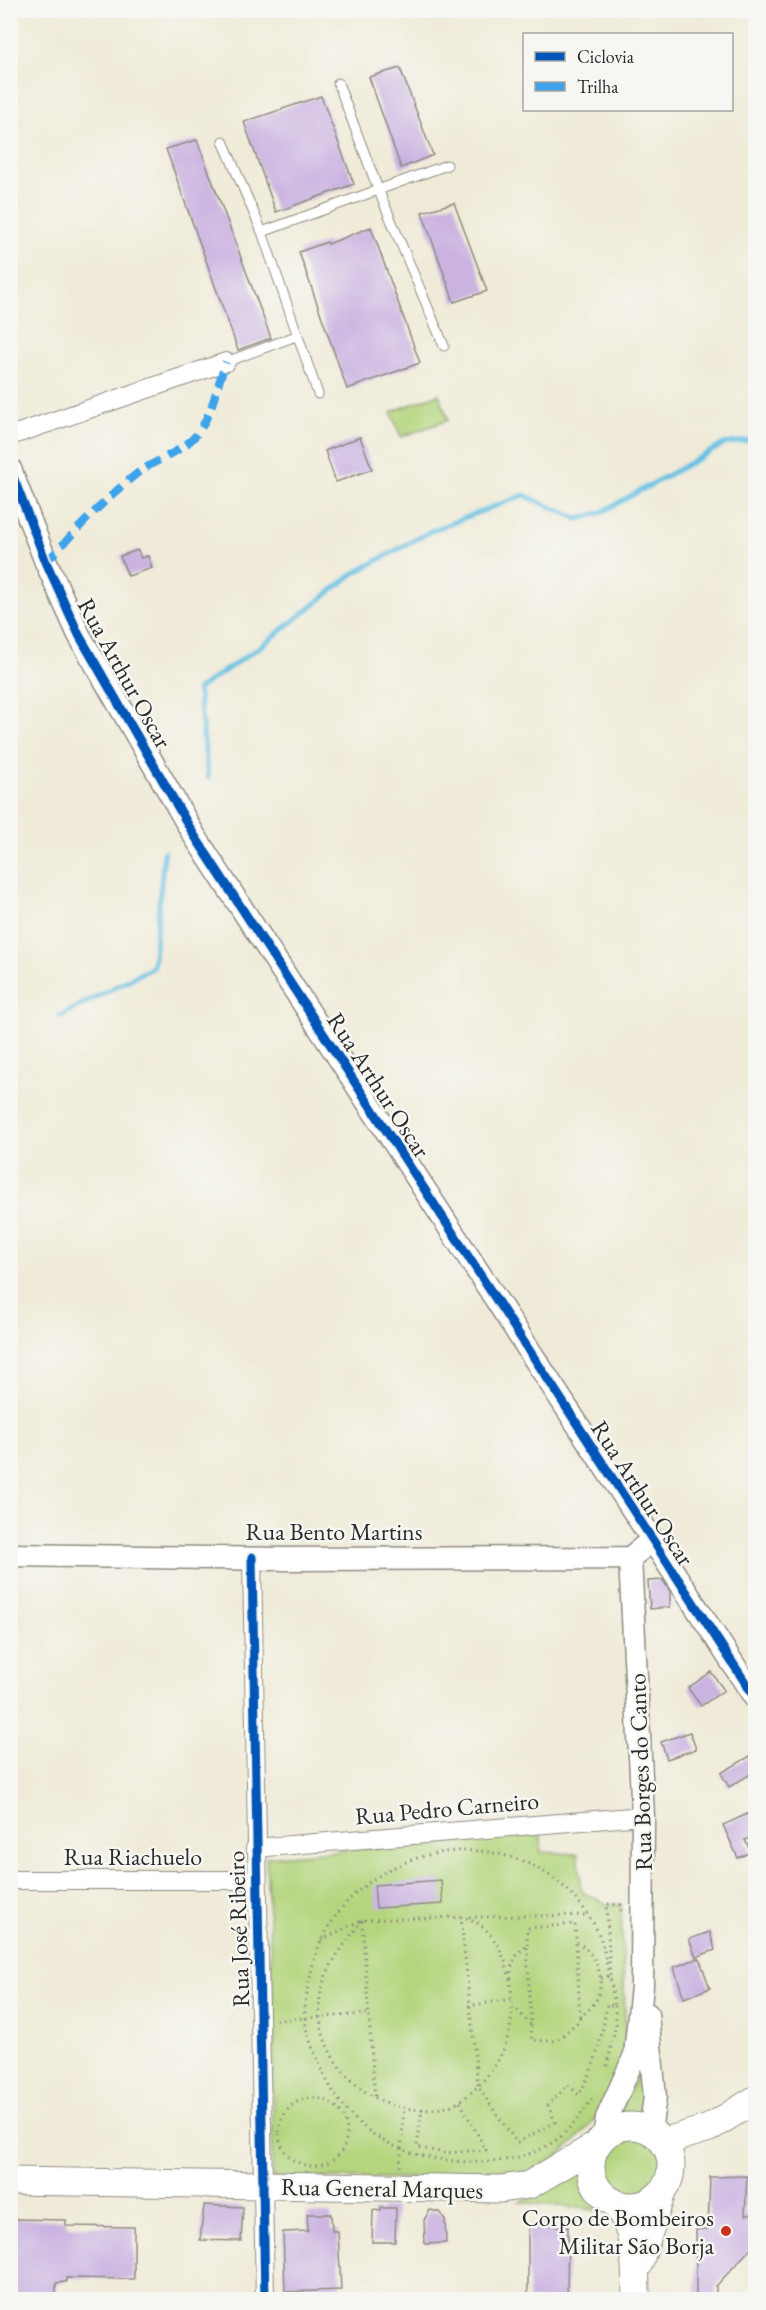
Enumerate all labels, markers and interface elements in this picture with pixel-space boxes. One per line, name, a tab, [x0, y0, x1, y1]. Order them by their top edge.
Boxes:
legend	[523, 33, 733, 111]
text: Ciclovia	[577, 45, 635, 68]
text: Trilha	[577, 75, 619, 98]
street label: Rua Arthur Oscar	[71, 592, 179, 754]
street label: Rua Arthur Oscar	[320, 1006, 438, 1164]
street label: Rua Arthur Oscar	[584, 1414, 702, 1572]
street label: Rua Bento Martins	[245, 1516, 423, 1547]
street label: Rua Borges do Canto	[621, 1672, 659, 1871]
street label: Rua Pedro Carneiro	[354, 1785, 540, 1831]
street label: Rua Riachuelo	[64, 1841, 202, 1872]
street label: Rua José Ribeiro	[220, 1850, 256, 2008]
street label: Rua General Marques	[281, 2171, 483, 2205]
place label: Corpo de Bombeiros Militar São Borja	[522, 2202, 714, 2261]
marker: Corpo de Bombeiros Militar São Borja	[719, 2224, 733, 2238]

